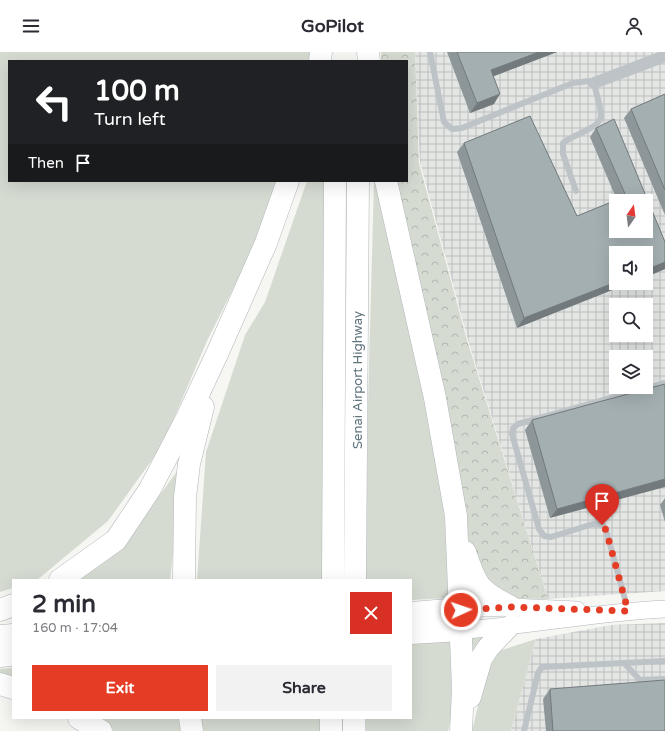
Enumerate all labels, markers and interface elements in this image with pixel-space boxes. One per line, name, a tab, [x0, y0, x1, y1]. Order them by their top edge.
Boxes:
icon: menu	[20, 15, 42, 37]
text: GoPilot	[301, 15, 364, 37]
icon: person	[623, 15, 645, 37]
text: 100 m	[94, 74, 180, 108]
icon: left	[28, 76, 80, 128]
text: Turn left	[94, 108, 166, 130]
icon: arrive	[72, 152, 94, 174]
text: Then	[28, 154, 64, 172]
north arrow	[609, 194, 653, 238]
map controls	[609, 194, 653, 394]
button: sound	[609, 246, 653, 290]
button: search	[609, 298, 653, 342]
street label: Senai Airport Highway	[350, 311, 366, 449]
button: layers	[609, 350, 653, 394]
pin	[585, 484, 619, 525]
icon: arrive	[591, 490, 613, 512]
position arrow	[440, 589, 482, 631]
text: 2 min	[32, 590, 96, 619]
button: close	[350, 592, 392, 634]
text: 160 m · 17:04	[32, 620, 118, 636]
button: Exit	[32, 665, 208, 711]
button: Share	[216, 665, 392, 711]

